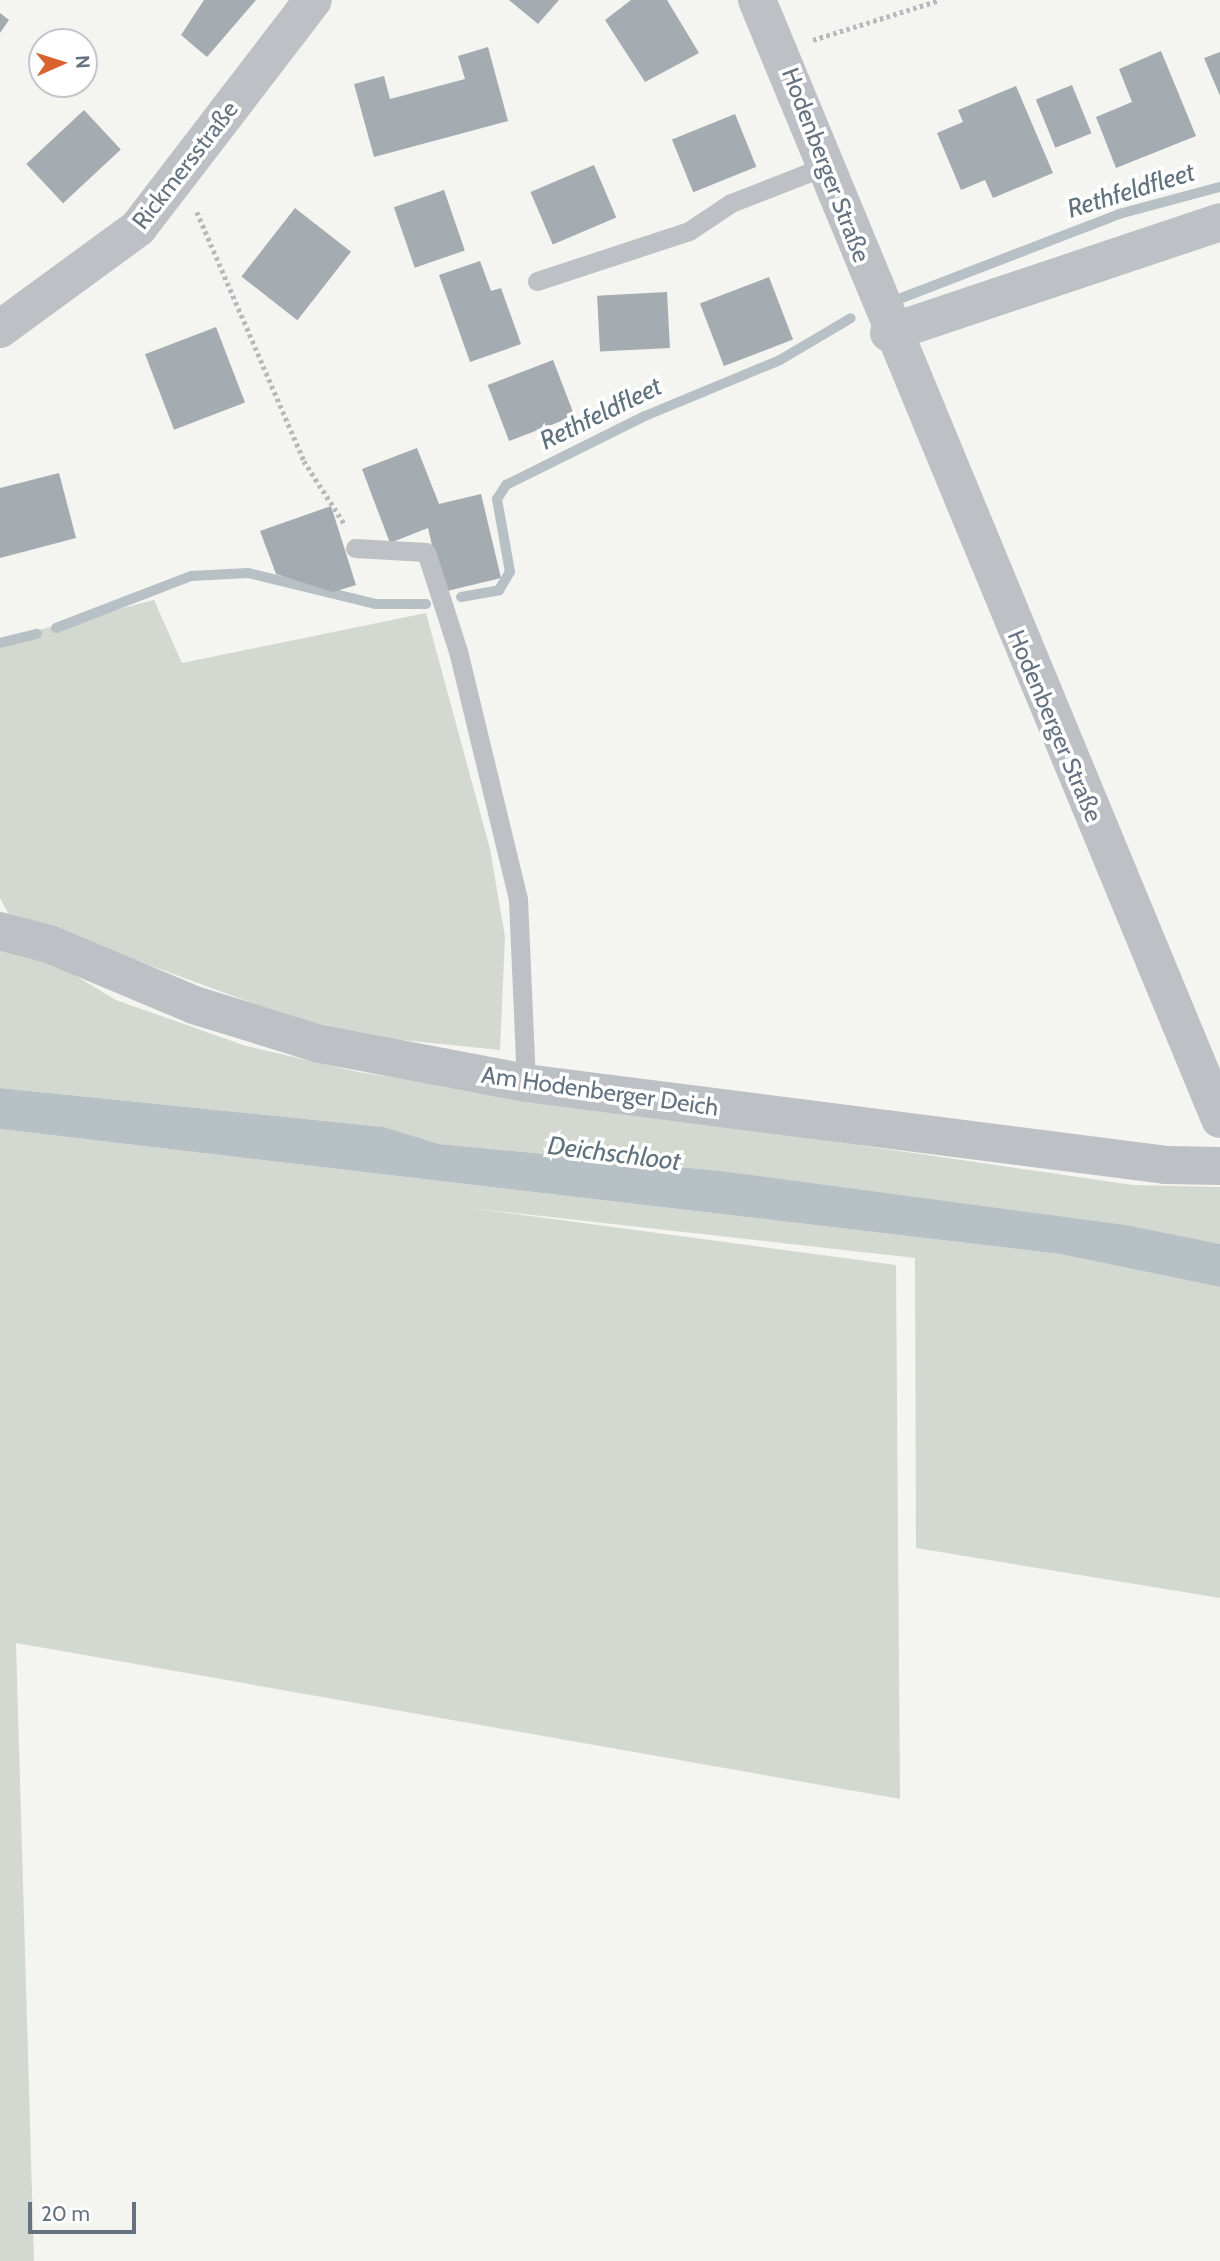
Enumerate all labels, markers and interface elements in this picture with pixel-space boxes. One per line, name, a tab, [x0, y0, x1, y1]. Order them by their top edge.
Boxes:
north arrow	[28, 28, 98, 98]
text: N	[71, 55, 94, 69]
street label: Hodenberger Straße	[776, 64, 876, 266]
street label: Rickmersstraße	[126, 95, 244, 235]
water label: Rethfeldfleet	[1063, 157, 1199, 225]
water label: Rethfeldfleet	[535, 371, 667, 457]
street label: Hodenberger Straße	[1002, 626, 1108, 826]
street label: Am Hodenberger Deich	[480, 1060, 720, 1122]
water label: Deichschloot	[546, 1130, 682, 1178]
scale bar	[32, 2188, 140, 2232]
text: 20 m	[41, 2201, 90, 2226]

